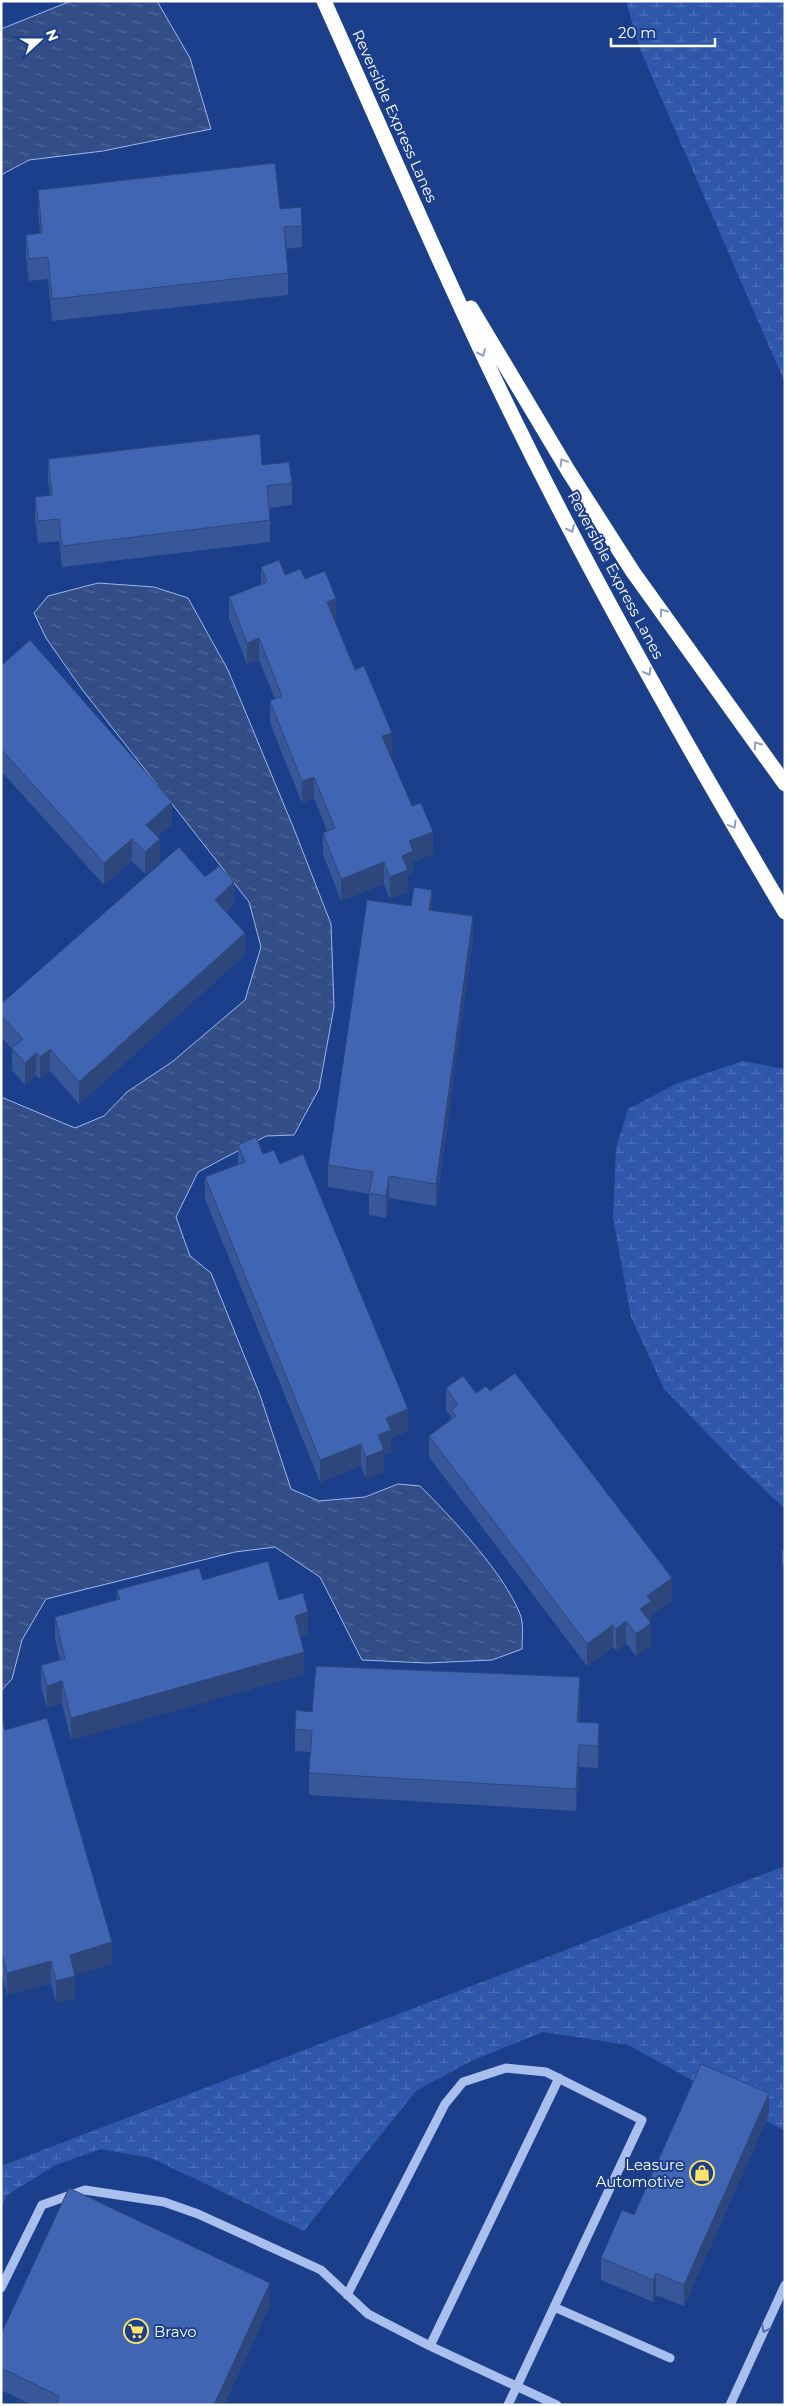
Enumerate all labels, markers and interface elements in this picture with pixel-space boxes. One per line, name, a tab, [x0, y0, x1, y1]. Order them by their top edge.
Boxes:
north arrow	[15, 15, 65, 65]
scale bar	[611, 15, 715, 47]
text: 20 m	[618, 23, 656, 42]
text: N	[42, 27, 63, 44]
street label: Reversible Express Lanes	[348, 27, 442, 205]
one-way arrow	[476, 348, 487, 357]
one-way arrow	[560, 458, 570, 467]
street label: Reversible Express Lanes	[564, 488, 668, 662]
one-way arrow	[565, 524, 575, 533]
one-way arrow	[660, 609, 668, 618]
one-way arrow	[642, 667, 652, 676]
one-way arrow	[754, 741, 763, 750]
one-way arrow	[727, 819, 737, 828]
place label: Leasure Automotive	[596, 2155, 684, 2191]
shop icon: Leasure Automotive	[689, 2160, 715, 2186]
supermarket icon: Bravo	[123, 2318, 149, 2344]
place label: Bravo	[154, 2322, 197, 2341]
one-way arrow	[760, 2324, 771, 2333]

